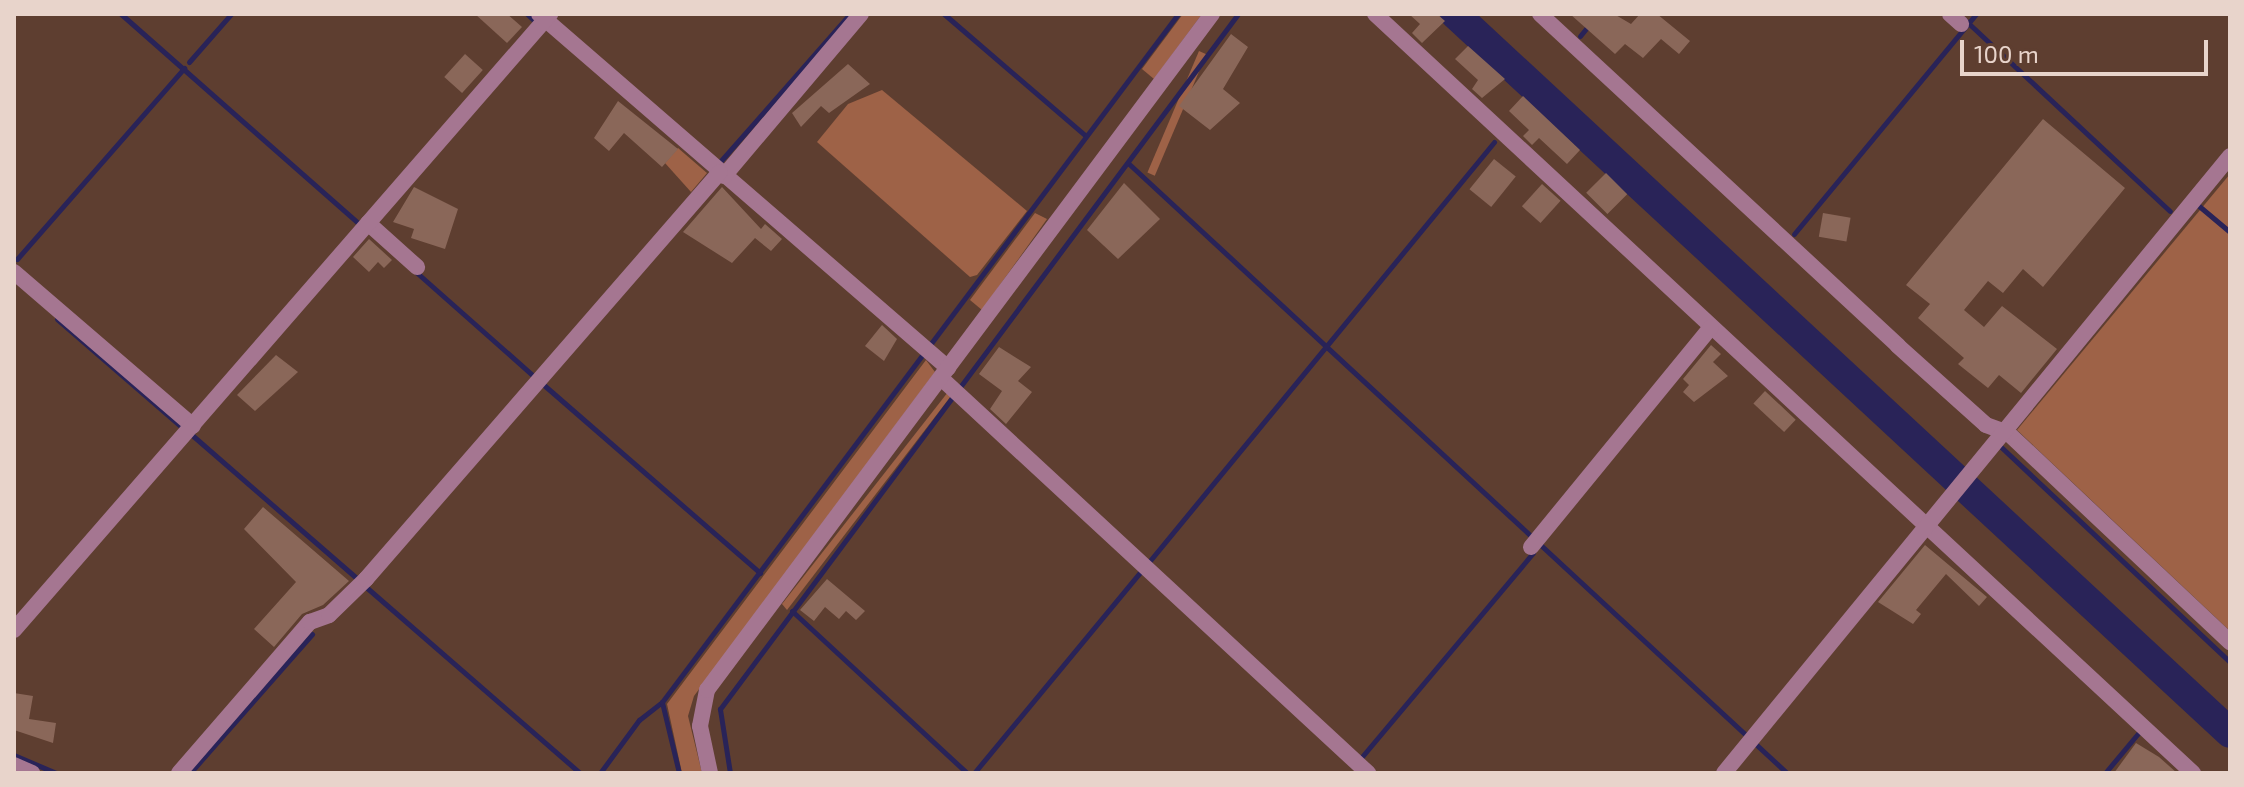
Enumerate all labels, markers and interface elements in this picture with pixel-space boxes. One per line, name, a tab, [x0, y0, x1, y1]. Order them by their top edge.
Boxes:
scale bar	[1964, 24, 2212, 74]
text: 100 m	[1974, 39, 2039, 68]

